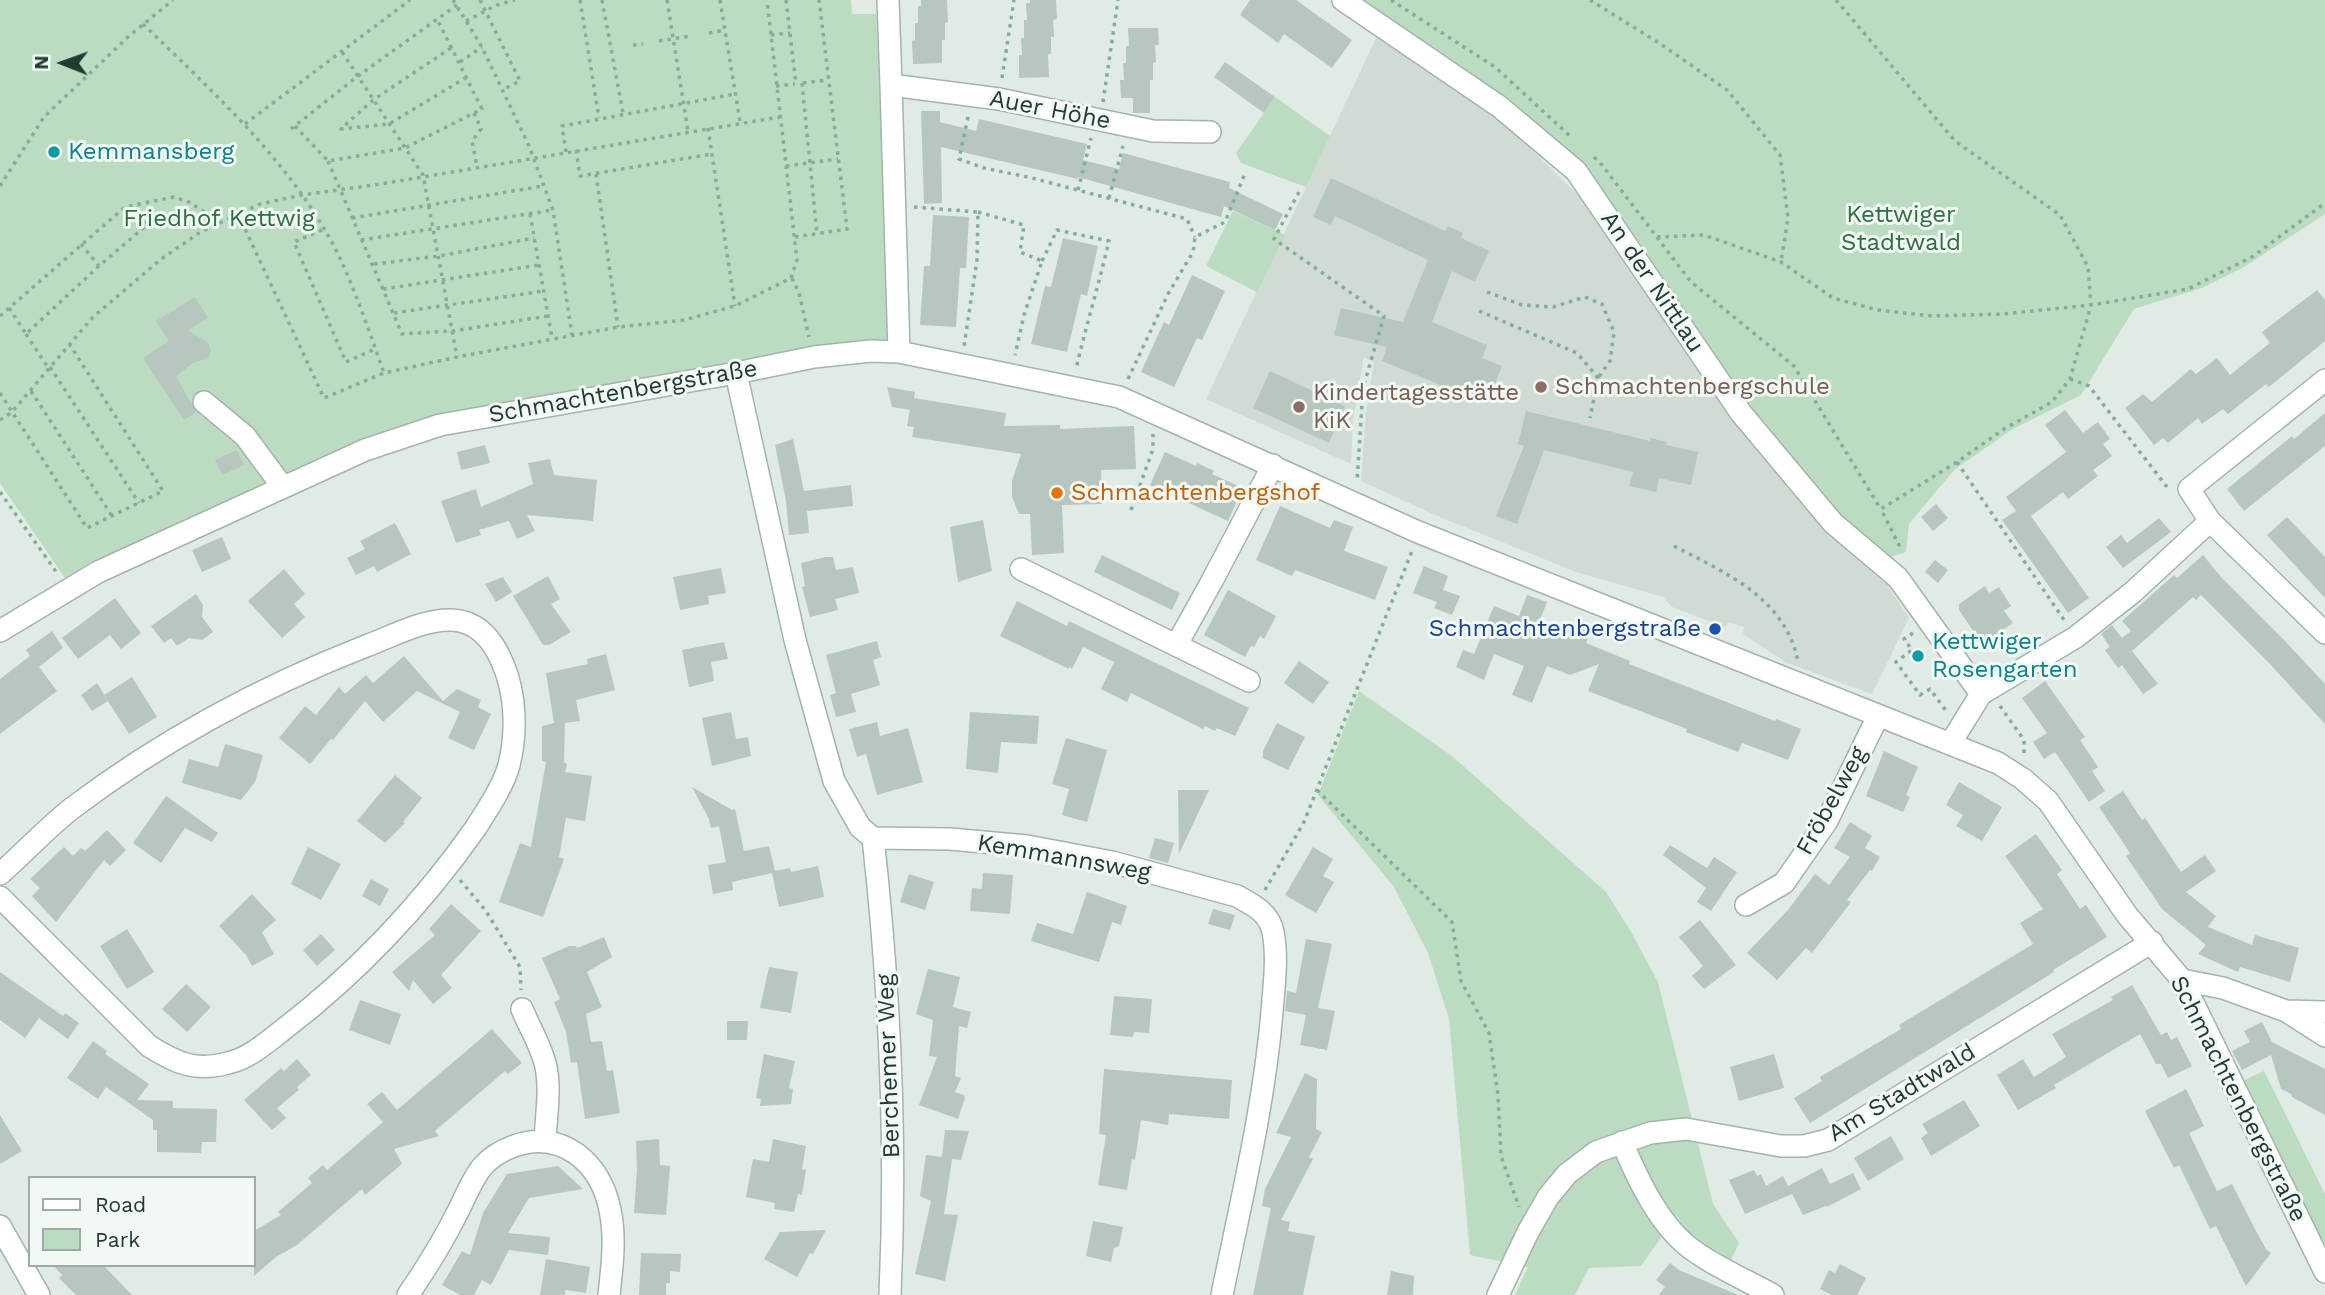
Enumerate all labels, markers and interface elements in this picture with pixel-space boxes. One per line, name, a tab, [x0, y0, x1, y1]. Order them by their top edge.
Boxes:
north arrow	[28, 28, 98, 98]
text: N	[30, 55, 53, 70]
street label: Auer Höhe	[987, 84, 1113, 136]
place label: Kemmansberg	[68, 138, 234, 166]
marker: Kemmansberg	[46, 144, 62, 160]
park label: Kettwiger Stadtwald	[1841, 201, 1961, 257]
park label: Friedhof Kettwig	[123, 205, 315, 233]
street label: An der Nittlau	[1594, 206, 1710, 358]
street label: Schmachtenbergstraße	[486, 354, 760, 430]
place label: Schmachtenbergschule	[1555, 373, 1830, 401]
place label: Kindertagesstätte KiK	[1313, 379, 1519, 435]
marker: Schmachtenbergschule	[1533, 379, 1549, 395]
marker: Kindertagesstätte KiK	[1291, 399, 1307, 415]
place label: Schmachtenbergshof	[1071, 479, 1320, 507]
marker: Schmachtenbergshof	[1049, 485, 1065, 501]
place label: Schmachtenbergstraße	[1429, 615, 1701, 643]
marker: Schmachtenbergstraße	[1707, 621, 1723, 637]
place label: Kettwiger Rosengarten	[1932, 628, 2077, 684]
marker: Kettwiger Rosengarten	[1910, 648, 1926, 664]
street label: Fröbelweg	[1790, 742, 1874, 860]
street label: Kemmannsweg	[975, 829, 1153, 887]
street label: Schmachtenbergstraße	[2163, 971, 2313, 1227]
street label: Berchemer Weg	[871, 973, 907, 1159]
street label: Am Stadtwald	[1823, 1038, 1981, 1148]
legend	[28, 1176, 256, 1267]
text: Road	[95, 1192, 146, 1217]
text: Park	[95, 1227, 140, 1252]

